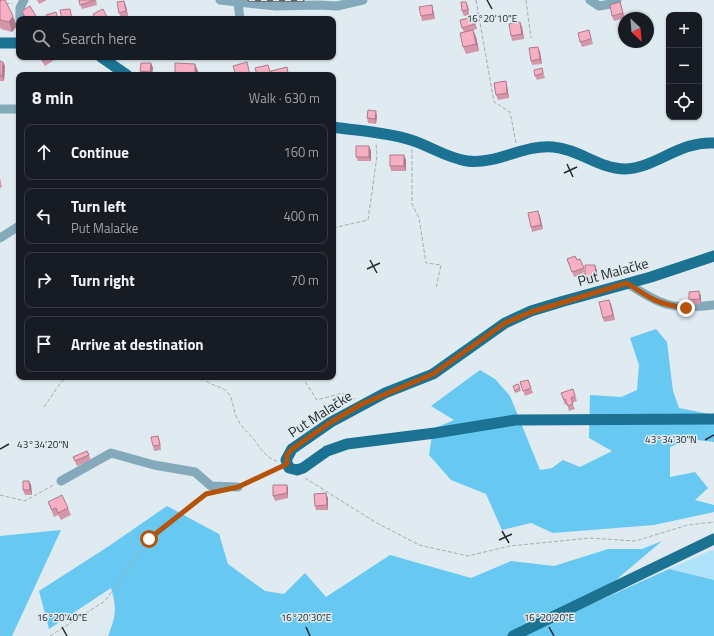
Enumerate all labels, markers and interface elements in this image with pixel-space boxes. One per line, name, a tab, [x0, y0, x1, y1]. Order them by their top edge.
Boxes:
text: 16°20'10"E	[467, 11, 518, 26]
north arrow	[618, 12, 654, 48]
map controls	[666, 12, 702, 120]
button: +	[666, 12, 702, 48]
search box	[16, 16, 336, 60]
icon: search	[30, 27, 52, 49]
text: Search here	[62, 27, 136, 50]
button: −	[666, 48, 702, 84]
button: locate	[666, 84, 702, 120]
text: 8 min	[32, 85, 73, 111]
text: Walk · 630 m	[249, 88, 320, 108]
icon: ahead	[33, 141, 55, 163]
text: Continue	[71, 141, 129, 164]
text: 160 m	[283, 142, 319, 162]
text: Turn left	[71, 195, 126, 218]
icon: left	[33, 205, 55, 227]
text: 400 m	[283, 206, 319, 226]
text: Put Malačke	[71, 218, 138, 238]
street label: Put Malačke	[575, 252, 651, 291]
icon: right	[33, 269, 55, 291]
text: Turn right	[71, 269, 135, 292]
text: 70 m	[291, 270, 319, 290]
route end	[677, 299, 695, 317]
icon: arrive	[33, 333, 55, 355]
text: Arrive at destination	[71, 333, 204, 356]
street label: Put Malačke	[284, 385, 356, 442]
text: 43°34'30"N	[645, 432, 697, 447]
text: 43°34'20"N	[17, 437, 69, 452]
route start	[140, 530, 158, 548]
text: 16°20'40"E	[37, 610, 88, 625]
text: 16°20'30"E	[281, 610, 332, 625]
text: 16°20'20"E	[524, 610, 575, 625]

